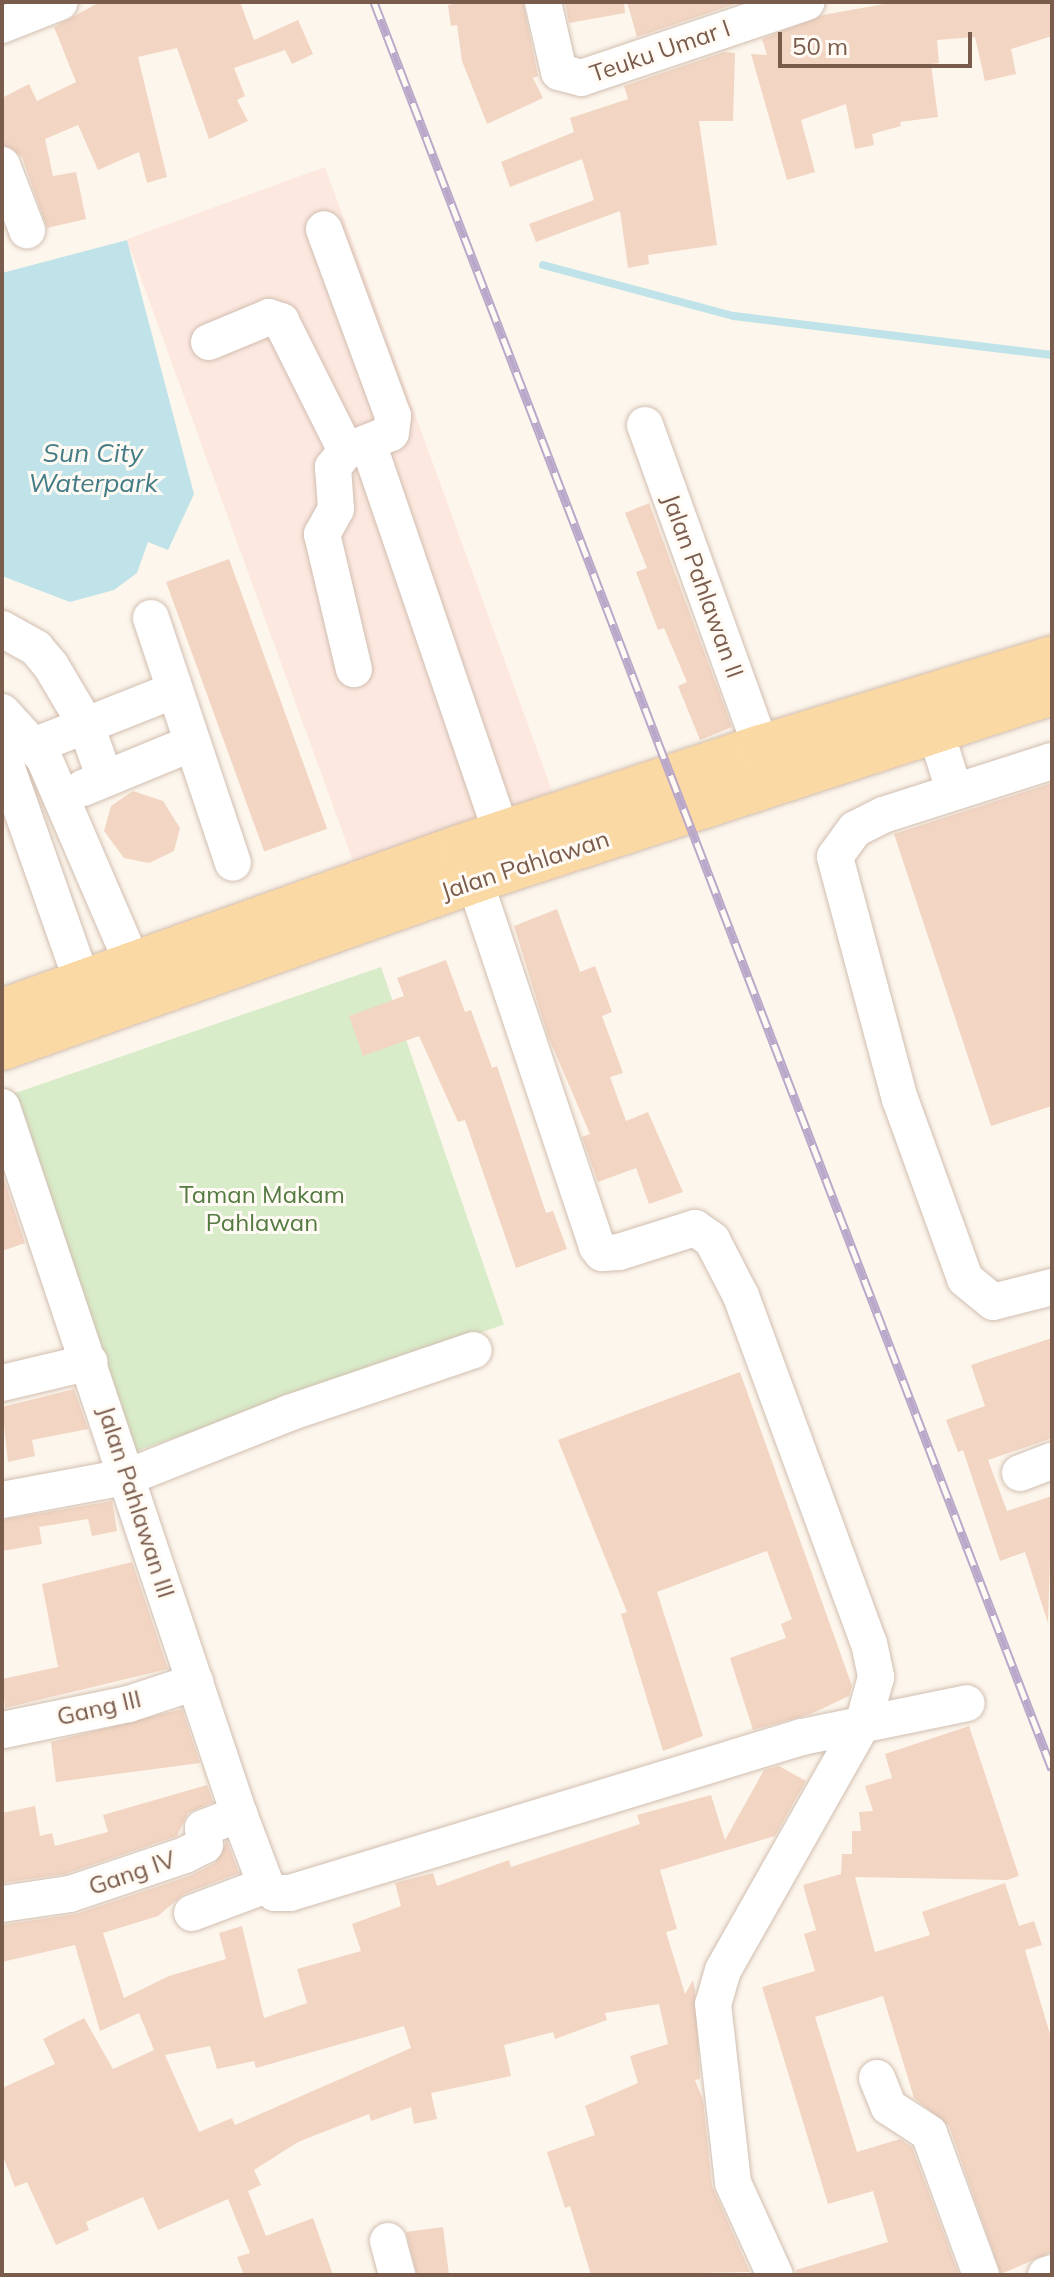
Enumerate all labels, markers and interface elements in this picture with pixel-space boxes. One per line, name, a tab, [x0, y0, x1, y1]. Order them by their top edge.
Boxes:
street label: Teuku Umar I	[586, 14, 734, 88]
scale bar	[782, 16, 976, 66]
text: 50 m	[792, 31, 848, 61]
water label: Sun City Waterpark	[28, 437, 158, 498]
street label: Jalan Pahlawan II	[656, 490, 750, 682]
street label: Jalan Pahlawan	[437, 824, 613, 906]
park label: Taman Makam Pahlawan	[179, 1181, 345, 1237]
street label: Jalan Pahlawan III	[91, 1402, 181, 1602]
street label: Gang III	[54, 1684, 144, 1732]
street label: Gang IV	[85, 1845, 179, 1901]

